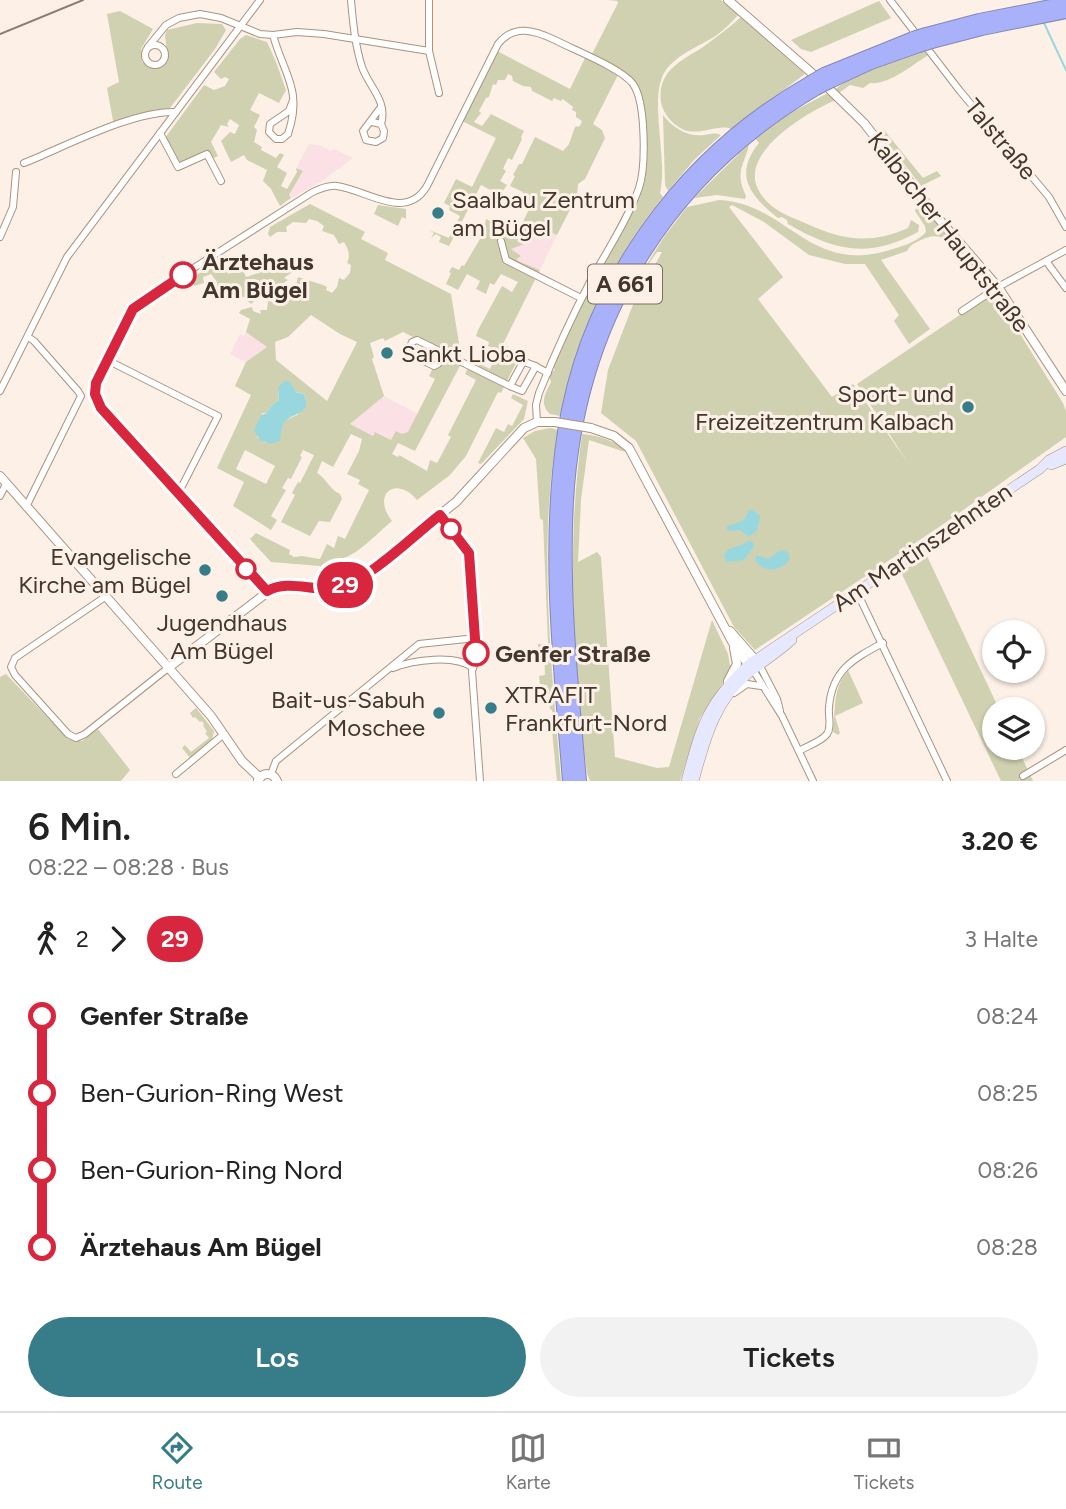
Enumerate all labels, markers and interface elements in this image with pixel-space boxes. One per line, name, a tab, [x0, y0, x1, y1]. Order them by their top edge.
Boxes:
street label: Talstraße	[959, 93, 1043, 185]
street label: Kalbacher Hauptstraße	[862, 126, 1036, 338]
place label: Saalbau Zentrum am Bügel	[452, 185, 635, 242]
marker: Saalbau Zentrum am Bügel	[430, 205, 446, 221]
place label: Ärztehaus Am Bügel	[202, 247, 314, 304]
marker: Ärztehaus Am Bügel	[170, 262, 196, 288]
road number: A 661	[588, 264, 662, 304]
place label: Sankt Lioba	[401, 339, 526, 368]
marker: Sankt Lioba	[379, 345, 395, 361]
place label: Sport- und Freizeitzentrum Kalbach	[695, 379, 954, 436]
marker: Sport- und Freizeitzentrum Kalbach	[960, 399, 976, 415]
street label: Am Martinszehnten	[827, 476, 1017, 618]
unlabelled marker	[441, 519, 461, 539]
place label: Evangelische Kirche am Bügel	[18, 542, 191, 599]
unlabelled marker	[236, 559, 256, 579]
marker: Evangelische Kirche am Bügel	[197, 562, 213, 578]
line badge: 29	[314, 562, 376, 608]
text: 29	[331, 570, 359, 599]
marker: Jugendhaus Am Bügel	[214, 588, 230, 604]
place label: Jugendhaus Am Bügel	[157, 608, 287, 665]
map controls	[982, 620, 1045, 760]
button: locate	[982, 620, 1045, 683]
place label: Genfer Straße	[495, 639, 651, 668]
marker: Genfer Straße	[463, 640, 489, 666]
place label: XTRAFIT Frankfurt-Nord	[505, 680, 667, 737]
place label: Bait-us-Sabuh Moschee	[271, 685, 425, 742]
button: layers	[982, 697, 1045, 760]
marker: XTRAFIT Frankfurt-Nord	[483, 700, 499, 716]
marker: Bait-us-Sabuh Moschee	[431, 705, 447, 721]
text: 6 Min.	[28, 804, 131, 850]
text: 3.20 €	[961, 825, 1038, 857]
text: 08:22 – 08:28 · Bus	[28, 853, 229, 881]
icon: walk	[28, 920, 66, 958]
icon: forward	[99, 920, 137, 958]
text: 29	[161, 924, 189, 953]
text: 2	[76, 925, 89, 953]
text: 3 Halte	[965, 925, 1038, 953]
text: Genfer Straße	[80, 1000, 248, 1032]
text: 08:24	[976, 1002, 1038, 1030]
text: Ben-Gurion-Ring West	[80, 1077, 344, 1109]
text: 08:25	[977, 1079, 1038, 1107]
text: Ben-Gurion-Ring Nord	[80, 1154, 343, 1186]
text: 08:26	[977, 1156, 1038, 1184]
text: Ärztehaus Am Bügel	[80, 1231, 322, 1263]
text: 08:28	[976, 1233, 1038, 1261]
button: Los	[28, 1317, 526, 1397]
button: Tickets	[540, 1317, 1038, 1397]
tab: Route	[152, 1429, 203, 1494]
tab: Karte	[506, 1429, 551, 1494]
tab: Tickets	[854, 1429, 914, 1494]

